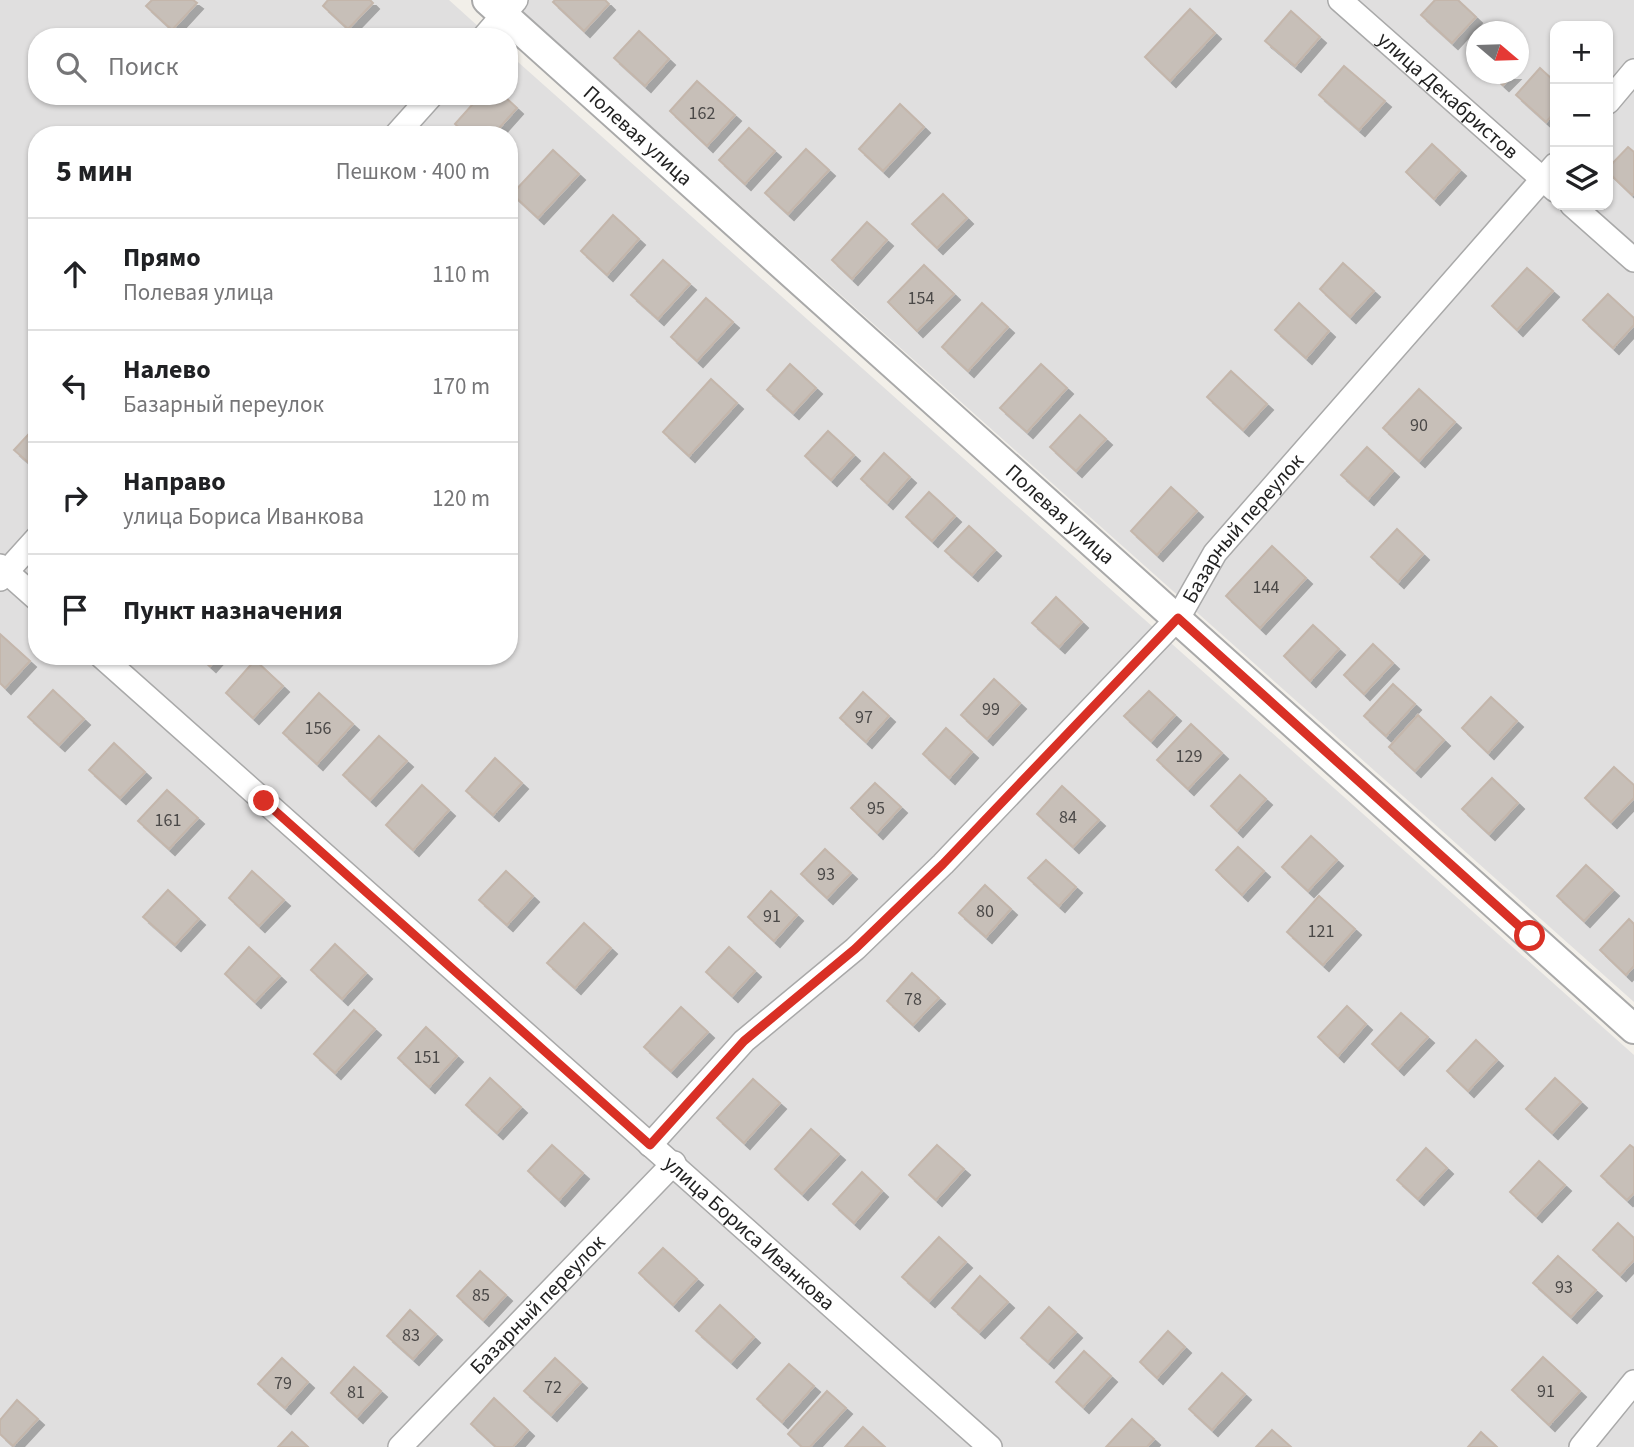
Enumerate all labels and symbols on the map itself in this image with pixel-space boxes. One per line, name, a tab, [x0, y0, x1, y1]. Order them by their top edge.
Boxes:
north arrow	[1466, 21, 1529, 84]
street label: улица Декабристов	[1371, 25, 1525, 166]
street label: Полевая улица	[577, 78, 699, 193]
house number: 162	[689, 101, 715, 126]
house number: 154	[908, 286, 934, 311]
house number: 90	[1410, 413, 1428, 438]
street label: Базарный переулок	[1175, 446, 1311, 609]
street label: Полевая улица	[999, 457, 1121, 571]
house number: 144	[1253, 575, 1279, 600]
house number: 99	[982, 697, 1000, 722]
house number: 97	[855, 705, 873, 730]
house number: 156	[305, 716, 331, 741]
house number: 129	[1176, 744, 1202, 769]
route end	[248, 785, 279, 816]
house number: 95	[867, 796, 885, 821]
house number: 84	[1059, 805, 1077, 830]
house number: 161	[155, 808, 181, 833]
house number: 93	[817, 862, 835, 887]
house number: 80	[976, 899, 994, 924]
house number: 91	[763, 904, 781, 929]
house number: 121	[1308, 919, 1334, 944]
route start	[1514, 920, 1545, 951]
house number: 78	[904, 987, 922, 1012]
house number: 151	[414, 1045, 440, 1070]
street label: улица Бориса Иванкова	[657, 1149, 842, 1317]
street label: Базарный переулок	[463, 1228, 612, 1381]
house number: 93	[1555, 1275, 1573, 1300]
house number: 85	[472, 1283, 490, 1308]
house number: 83	[402, 1323, 420, 1348]
house number: 79	[274, 1371, 292, 1396]
house number: 72	[544, 1375, 562, 1400]
house number: 91	[1537, 1379, 1555, 1404]
house number: 81	[347, 1380, 365, 1405]

